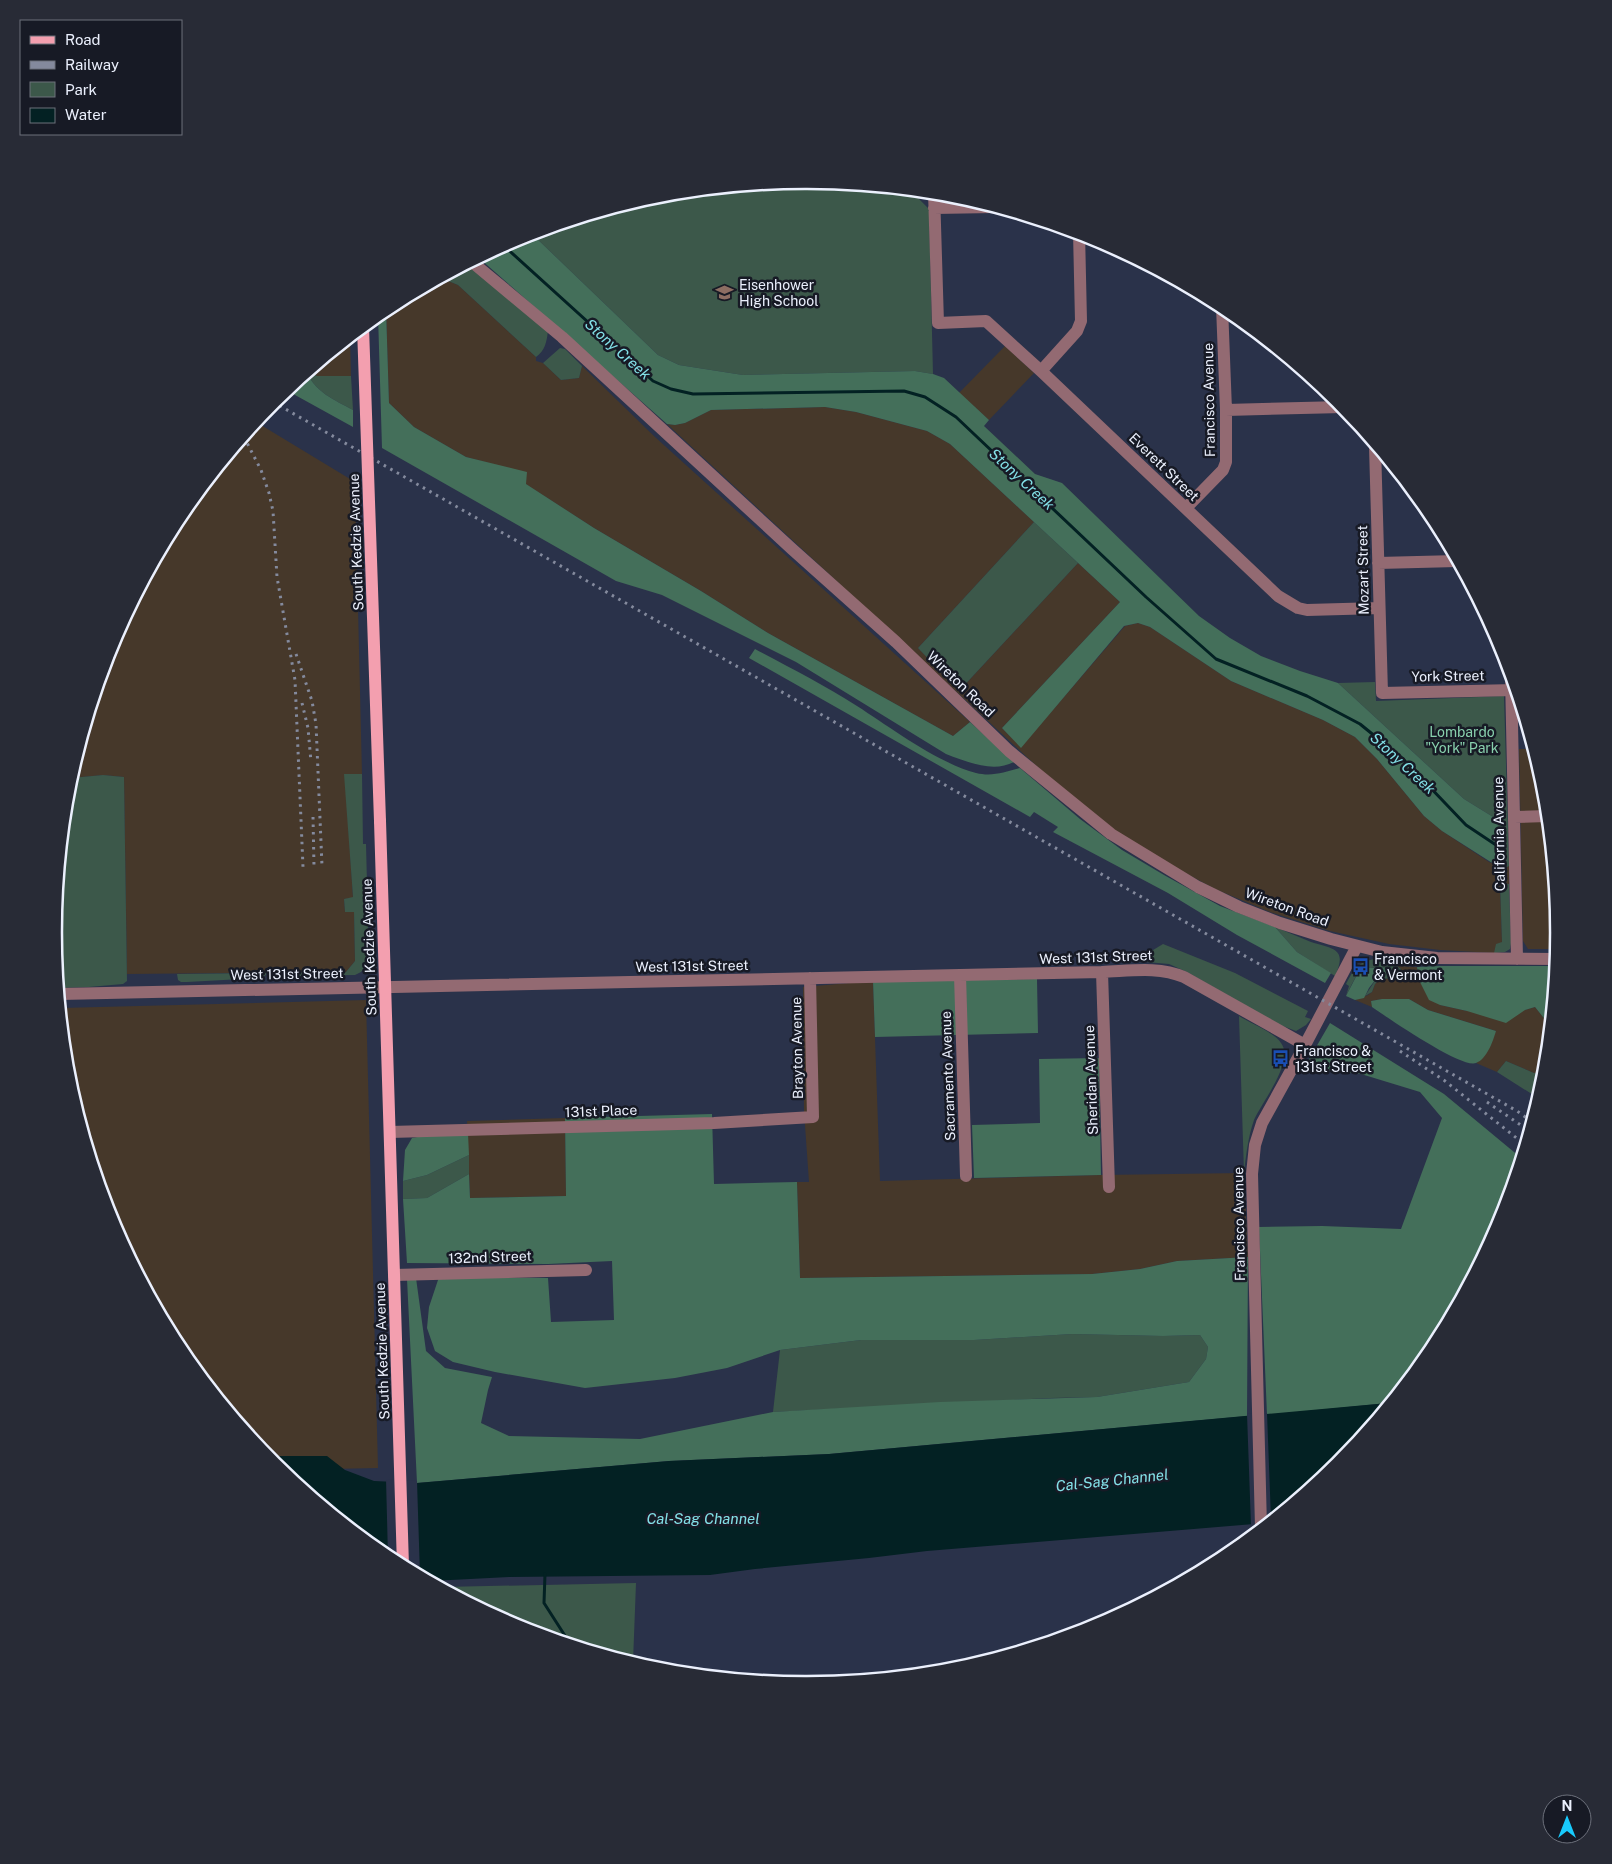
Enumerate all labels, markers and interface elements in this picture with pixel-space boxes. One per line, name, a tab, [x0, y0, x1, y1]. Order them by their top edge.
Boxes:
legend	[20, 20, 182, 135]
text: Road	[65, 31, 101, 48]
text: Railway	[65, 56, 119, 73]
text: Park	[65, 81, 97, 98]
text: Water	[65, 106, 107, 123]
place label: Eisenhower High School	[739, 277, 818, 309]
school or university icon: Eisenhower High School	[715, 283, 735, 303]
water label: Stony Creek	[582, 315, 655, 383]
street label: Francisco Avenue	[1200, 343, 1218, 457]
street label: Everett Street	[1126, 430, 1202, 504]
water label: Stony Creek	[986, 445, 1059, 514]
street label: South Kedzie Avenue	[346, 473, 366, 611]
street label: Mozart Street	[1354, 525, 1372, 615]
street label: Wireton Road	[924, 648, 998, 720]
street label: York Street	[1411, 667, 1485, 685]
park label: Lombardo "York" Park	[1425, 724, 1499, 756]
water label: Stony Creek	[1367, 729, 1440, 798]
street label: California Avenue	[1490, 777, 1508, 891]
street label: South Kedzie Avenue	[359, 878, 379, 1016]
street label: Wireton Road	[1243, 884, 1331, 930]
street label: West 131st Street	[1039, 947, 1153, 967]
place label: Francisco & Vermont	[1374, 951, 1442, 983]
street label: West 131st Street	[635, 957, 749, 975]
bus stop icon: Francisco & Vermont	[1350, 957, 1370, 977]
street label: West 131st Street	[230, 965, 344, 983]
street label: Brayton Avenue	[788, 997, 806, 1099]
street label: Sacramento Avenue	[938, 1011, 958, 1141]
street label: Sheridan Avenue	[1081, 1025, 1101, 1135]
place label: Francisco & 131st Street	[1295, 1043, 1372, 1075]
bus stop icon: Francisco & 131st Street	[1271, 1049, 1291, 1069]
street label: 131st Place	[565, 1102, 637, 1120]
street label: Francisco Avenue	[1230, 1167, 1248, 1281]
street label: 132nd Street	[448, 1248, 532, 1266]
street label: South Kedzie Avenue	[372, 1282, 392, 1420]
water label: Cal-Sag Channel	[1055, 1466, 1169, 1494]
water label: Cal-Sag Channel	[646, 1510, 760, 1527]
north arrow	[1542, 1794, 1592, 1844]
text: N	[1562, 1798, 1572, 1814]

